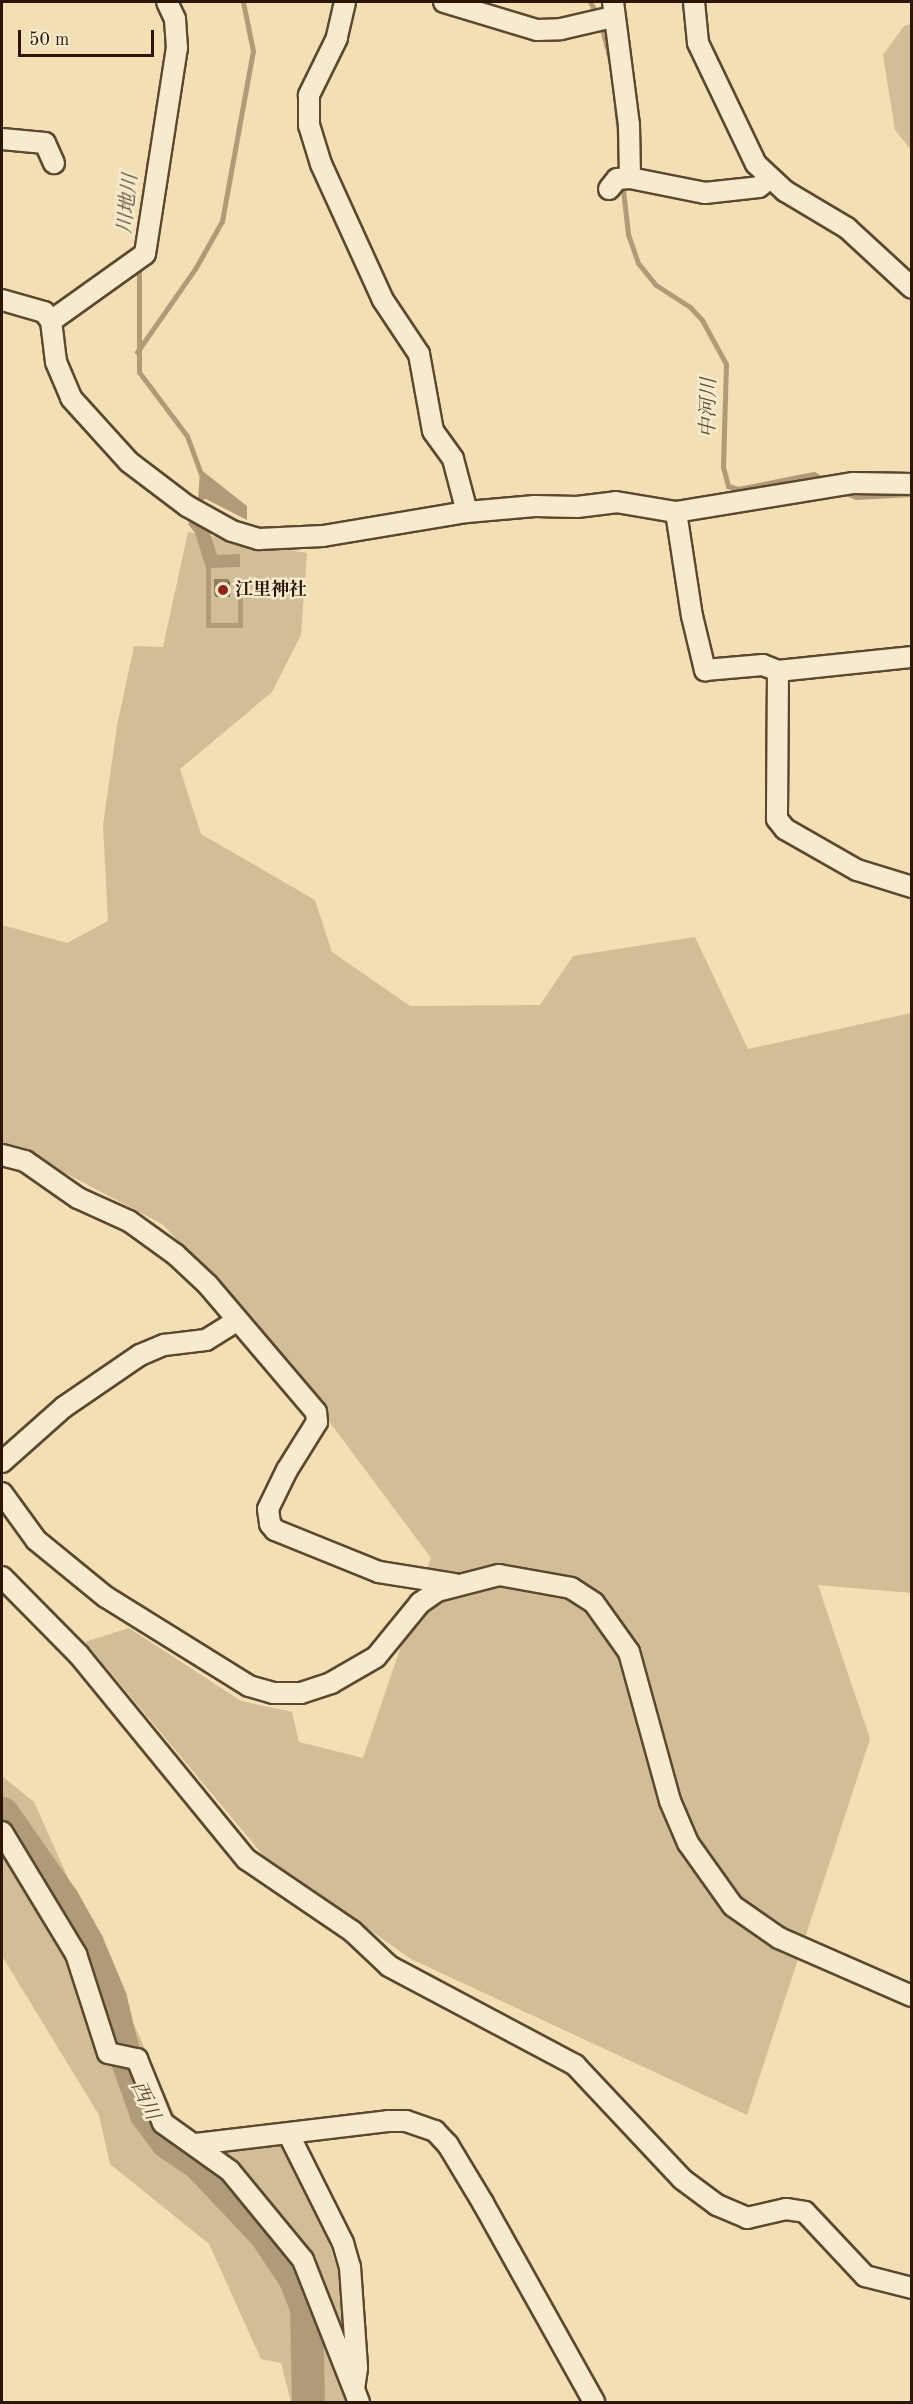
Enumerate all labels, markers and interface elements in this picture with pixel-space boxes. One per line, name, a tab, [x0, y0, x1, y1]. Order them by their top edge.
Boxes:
scale bar	[21, 18, 158, 56]
text: 50 m	[29, 31, 69, 49]
water label: 川地川	[114, 173, 144, 235]
water label: 中河川	[697, 378, 723, 438]
place label: 江里神社	[235, 579, 307, 601]
marker: 江里神社	[216, 583, 230, 597]
water label: 西川	[125, 2078, 163, 2124]

